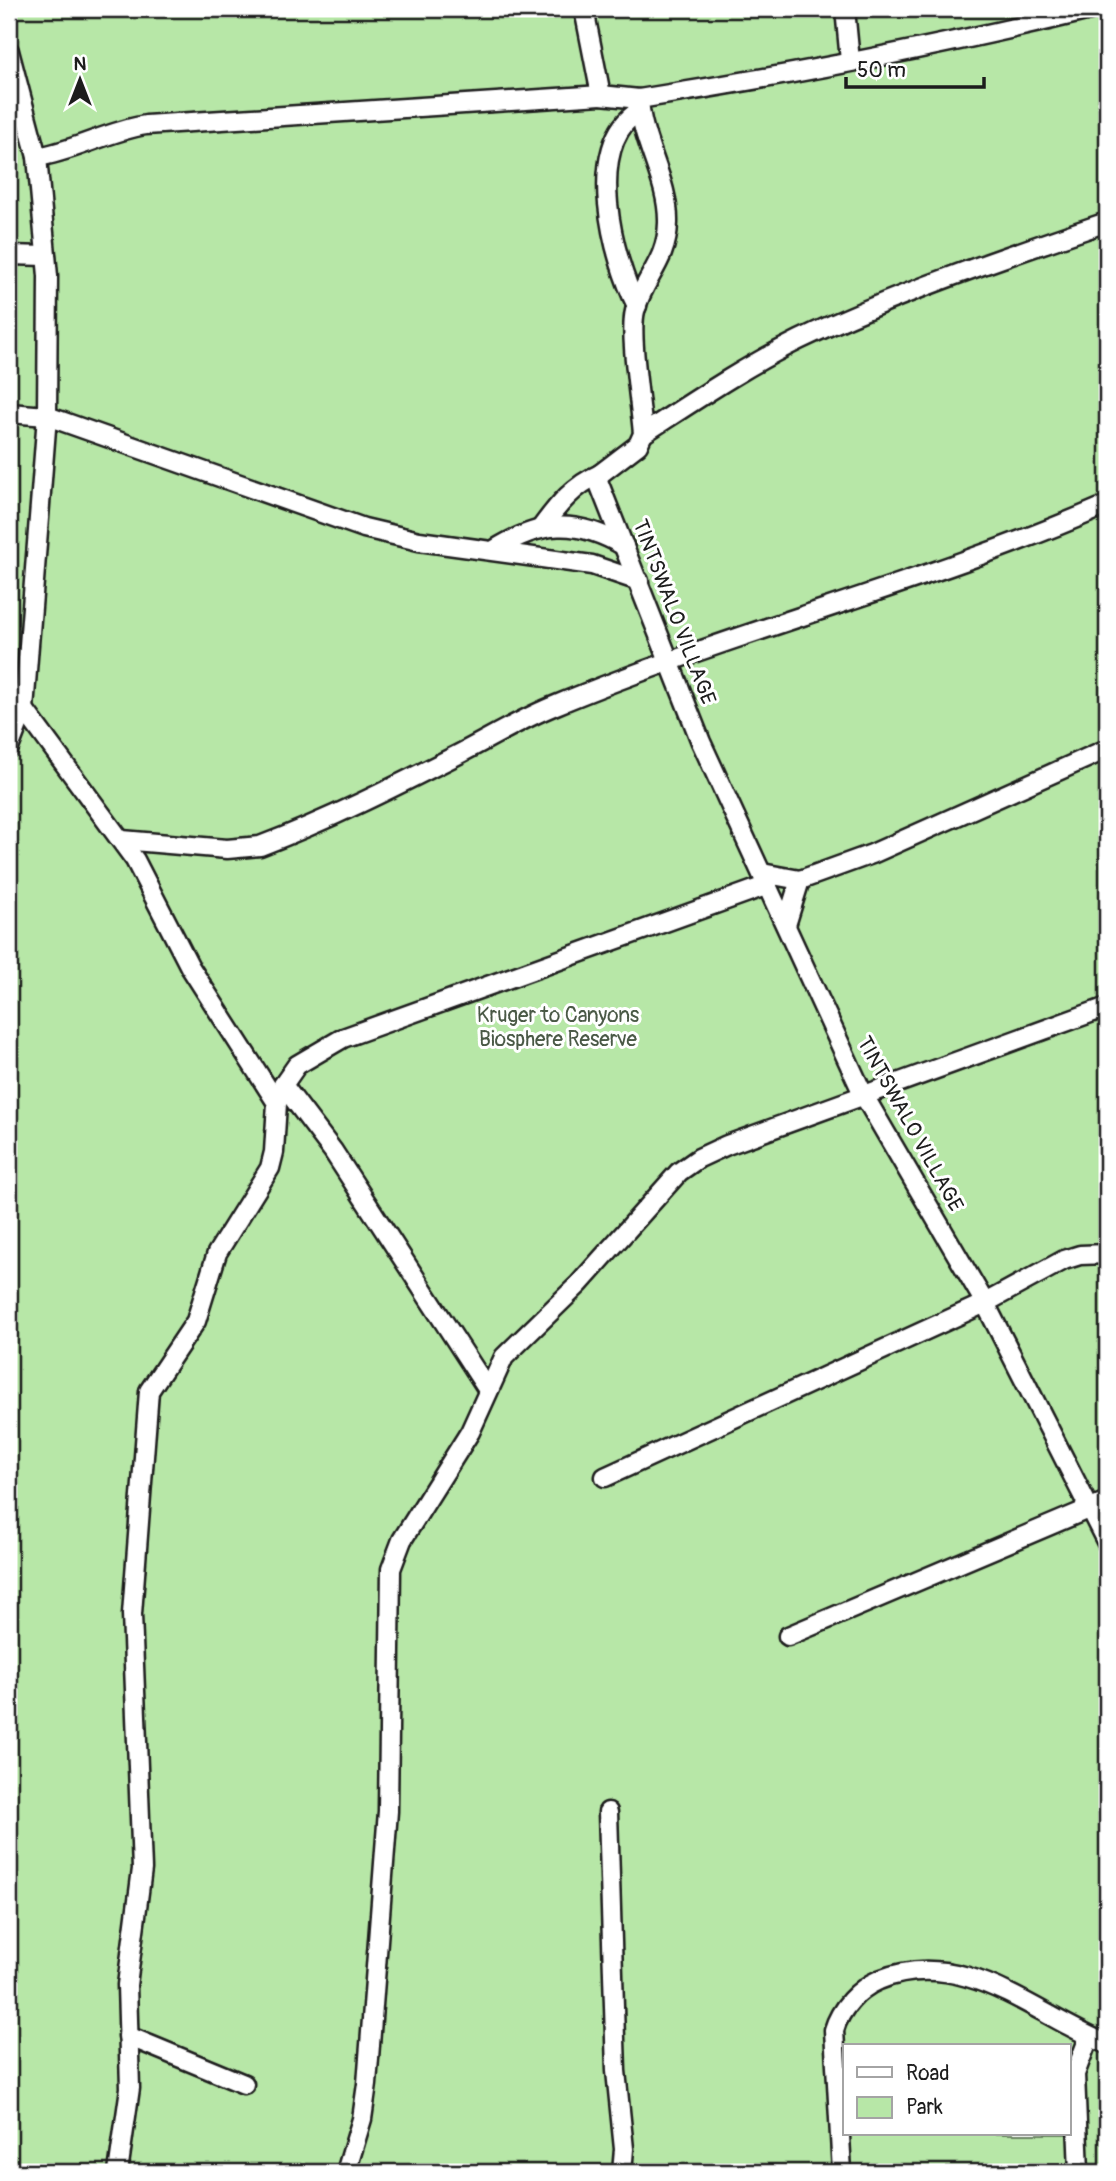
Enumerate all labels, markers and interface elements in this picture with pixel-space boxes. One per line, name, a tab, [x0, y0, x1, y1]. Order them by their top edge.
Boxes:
north arrow	[46, 46, 116, 116]
scale bar	[846, 46, 985, 90]
text: N	[74, 52, 87, 76]
text: 50 m	[857, 57, 906, 84]
street label: TINTSWALO VILLAGE	[626, 515, 722, 709]
park label: Kruger to Canyons Biosphere Reserve	[477, 1002, 640, 1053]
street label: TINTSWALO VILLAGE	[851, 1032, 969, 1216]
legend	[843, 2044, 1070, 2136]
text: Road	[906, 2060, 950, 2087]
text: Park	[906, 2094, 943, 2121]

